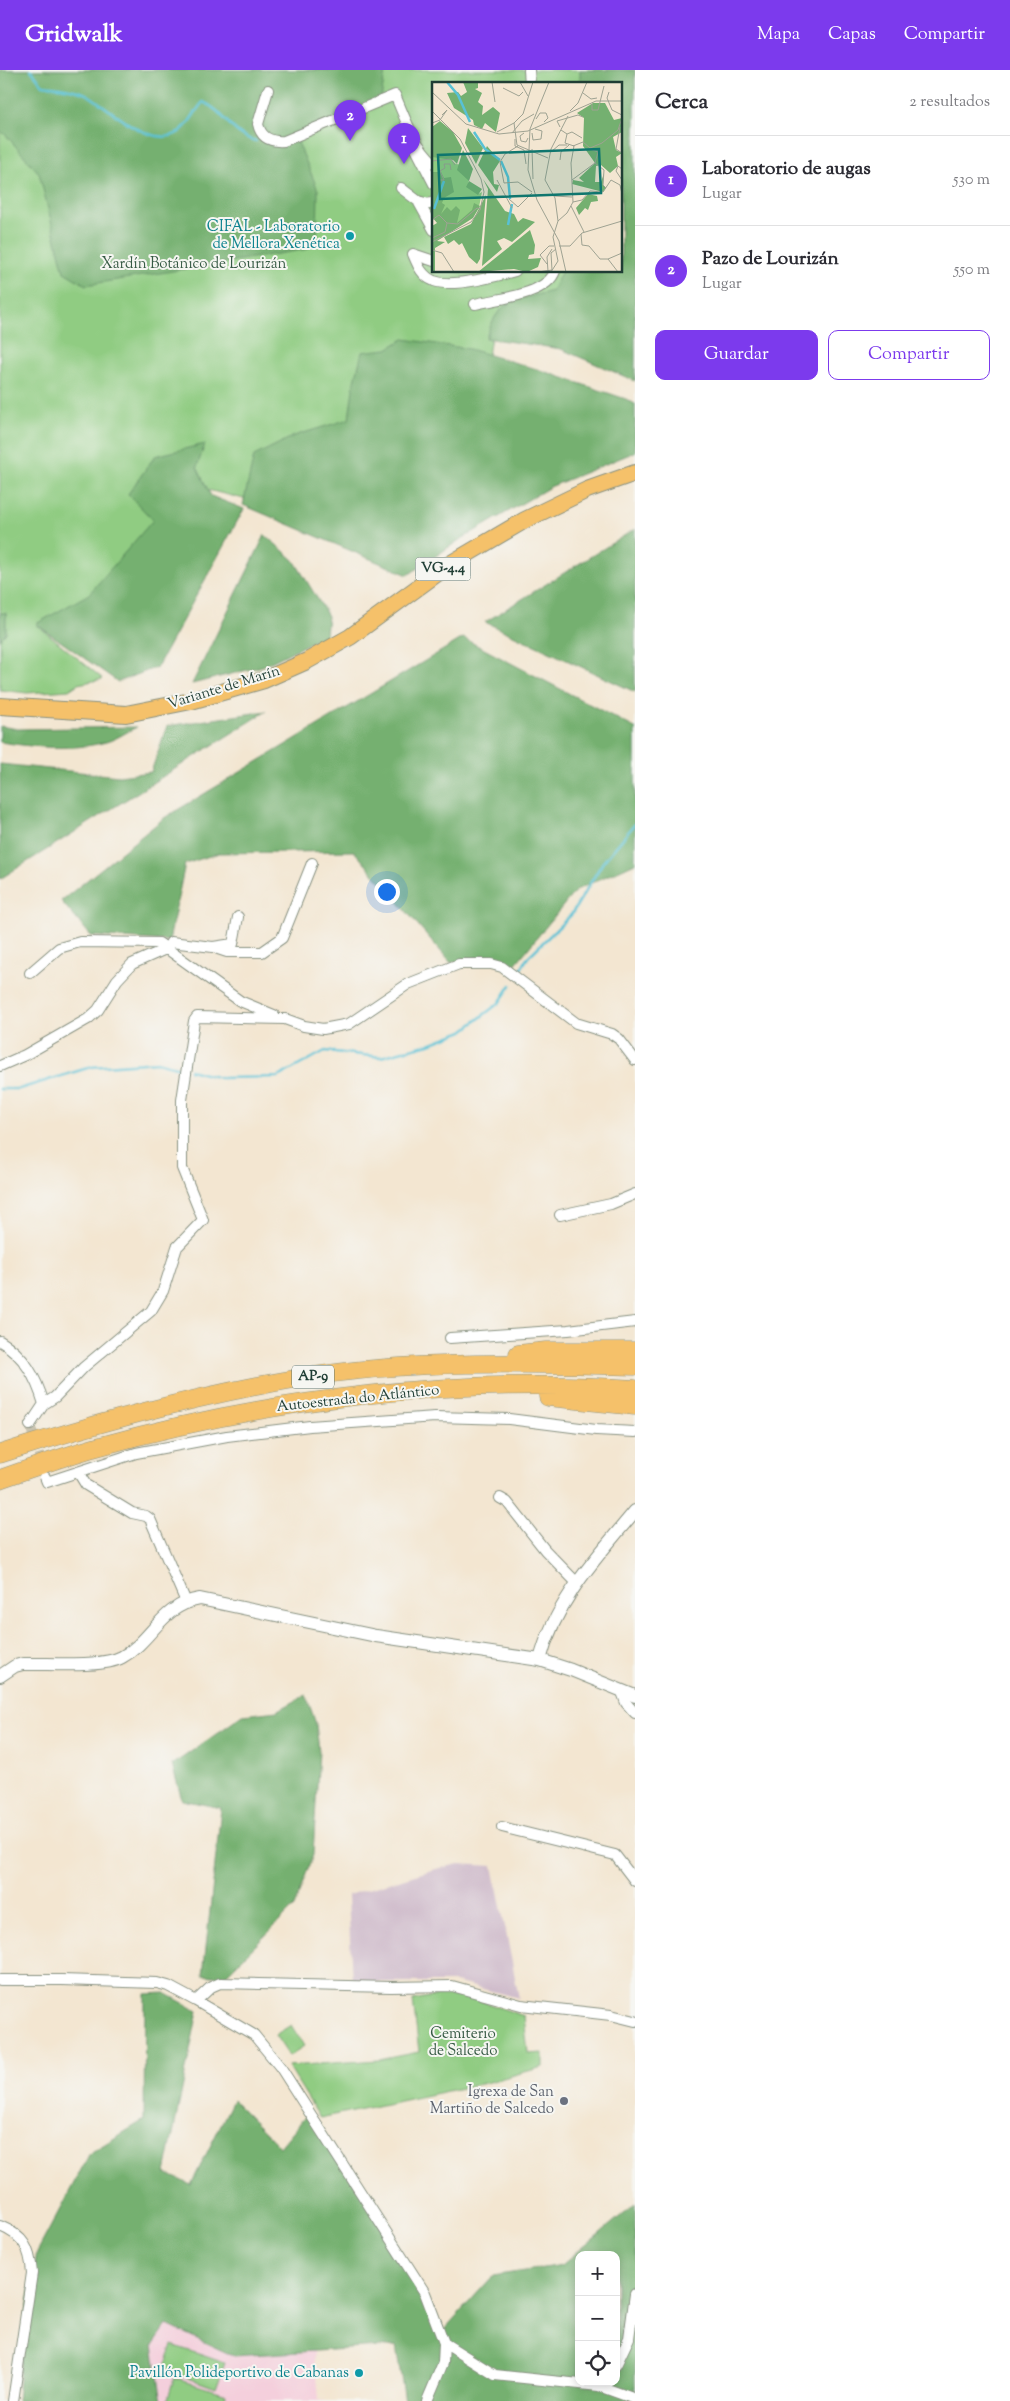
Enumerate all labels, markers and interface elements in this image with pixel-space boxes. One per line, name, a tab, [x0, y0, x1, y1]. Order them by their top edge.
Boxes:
text: Gridwalk	[25, 18, 123, 52]
text: Mapa	[757, 22, 800, 48]
text: Capas	[828, 22, 876, 48]
text: Compartir	[904, 22, 985, 48]
inset map	[432, 82, 622, 272]
text: Cerca	[655, 88, 708, 118]
text: 2 resultados	[909, 91, 990, 114]
pin: 2	[334, 100, 366, 141]
pin: 1	[388, 123, 420, 164]
text: Laboratorio de augas	[702, 156, 871, 183]
text: 1	[668, 169, 674, 192]
text: 530 m	[953, 169, 990, 192]
text: Lugar	[702, 183, 742, 206]
place label: CIFAL - Laboratorio de Mellora Xenética	[207, 217, 340, 255]
marker: CIFAL - Laboratorio de Mellora Xenética	[344, 230, 356, 242]
text: Pazo de Lourizán	[702, 246, 839, 273]
park label: Xardín Botánico de Lourizán	[102, 254, 287, 275]
text: 2	[667, 259, 675, 282]
text: 550 m	[954, 259, 990, 282]
text: Lugar	[702, 273, 742, 296]
button: Guardar	[655, 330, 818, 380]
button: Compartir	[828, 330, 990, 380]
road number: VG-4.4	[416, 558, 470, 580]
street label: Variante de Marín	[165, 661, 283, 715]
your location	[374, 879, 400, 905]
road number: AP-9	[292, 1365, 334, 1388]
street label: Autoestrada do Atlántico	[276, 1380, 440, 1418]
park label: Cemiterio de Salcedo	[429, 2024, 497, 2062]
place label: Igrexa de San Martiño de Salcedo	[430, 2082, 554, 2120]
marker: Igrexa de San Martiño de Salcedo	[558, 2095, 570, 2107]
map controls	[575, 2251, 620, 2386]
button: +	[575, 2251, 620, 2296]
button: −	[575, 2296, 620, 2341]
button: locate	[575, 2341, 620, 2386]
place label: Pavillón Polideportivo de Cabanas	[130, 2363, 349, 2384]
marker: Pavillón Polideportivo de Cabanas	[353, 2367, 365, 2379]

